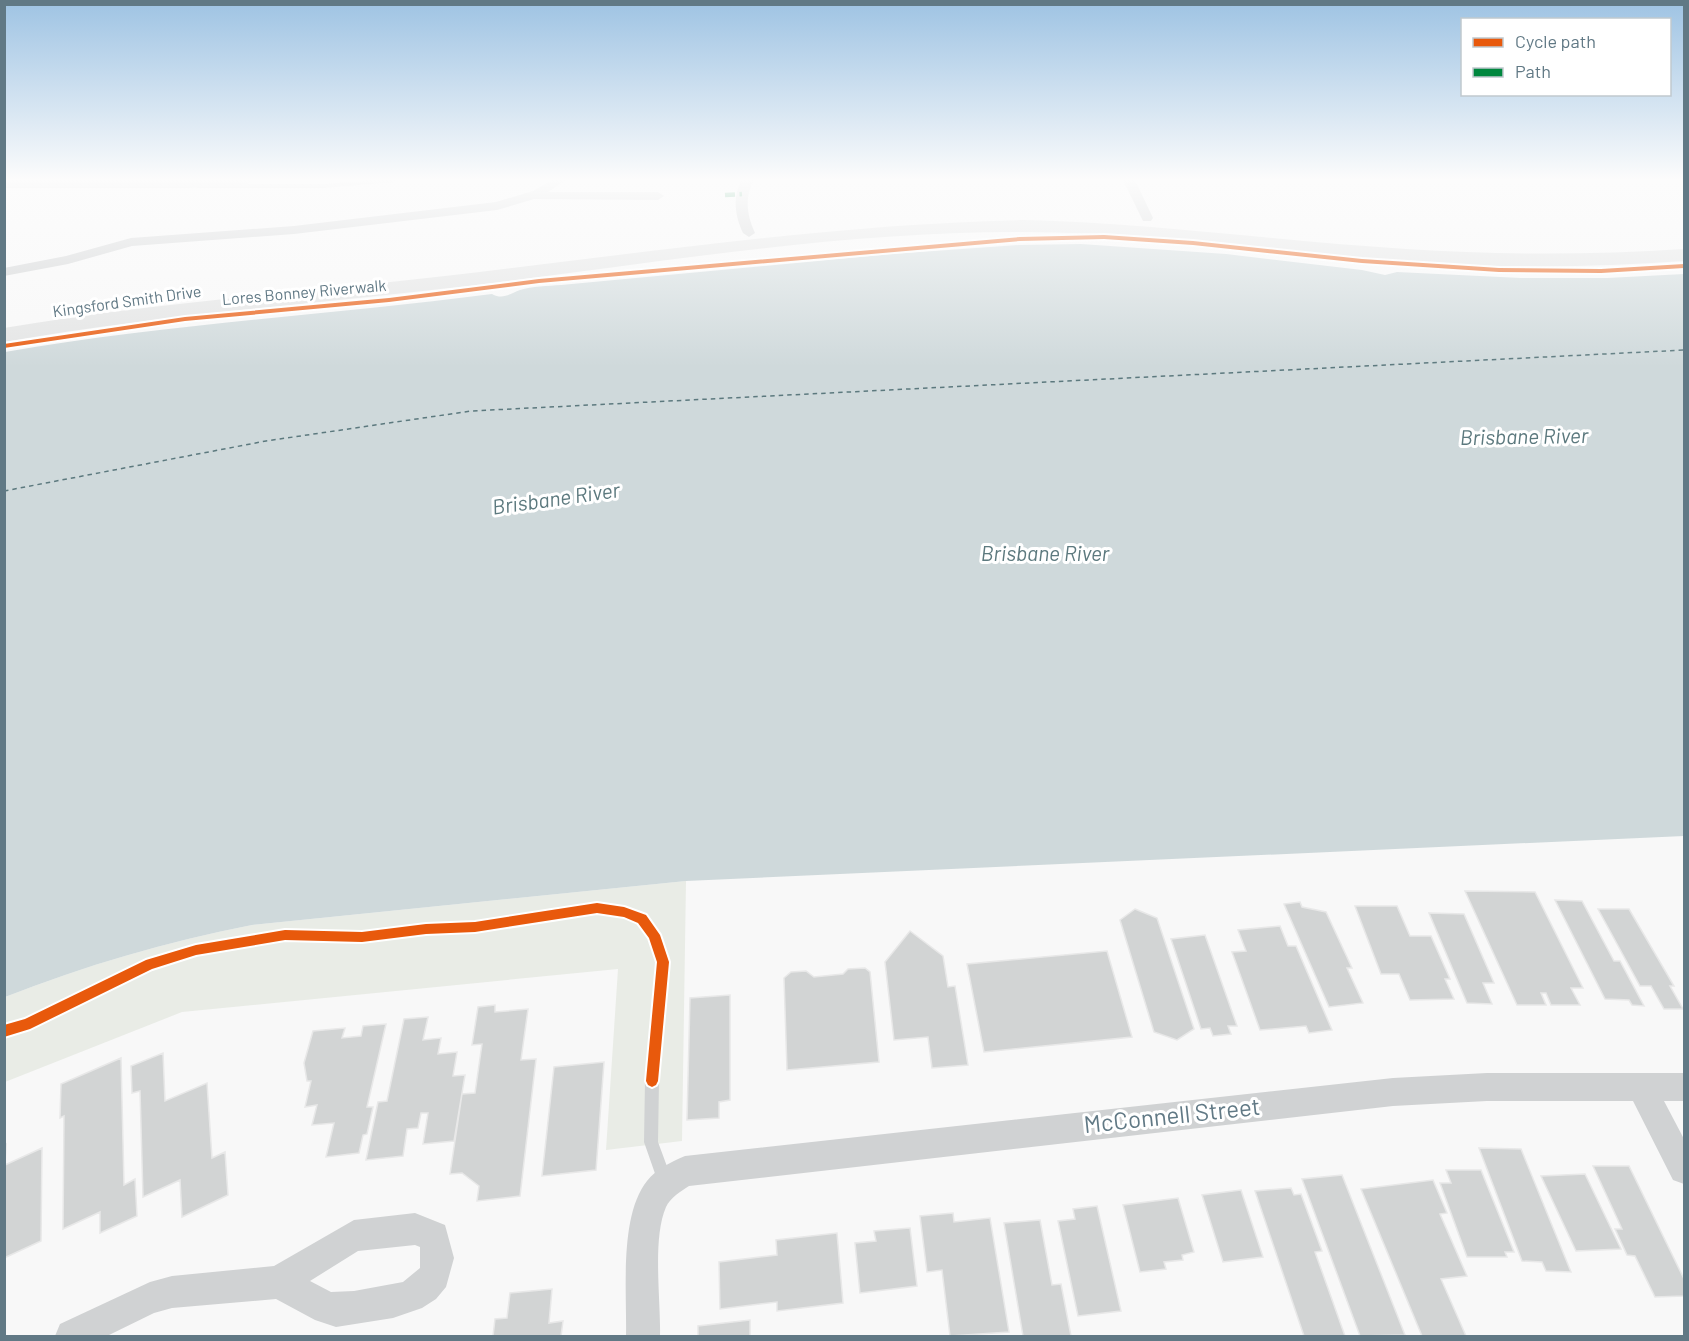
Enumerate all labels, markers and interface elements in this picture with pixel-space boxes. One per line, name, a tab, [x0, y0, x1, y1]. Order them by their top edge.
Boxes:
legend	[1461, 18, 1671, 96]
text: Cycle path	[1515, 30, 1596, 52]
text: Path	[1515, 60, 1551, 82]
street label: Lores Bonney Riverwalk	[221, 275, 387, 308]
street label: Kingsford Smith Drive	[51, 281, 202, 320]
water label: Brisbane River	[1460, 422, 1589, 449]
water label: Brisbane River	[490, 476, 622, 519]
water label: Brisbane River	[981, 540, 1110, 565]
street label: McConnell Street	[1082, 1091, 1261, 1138]

